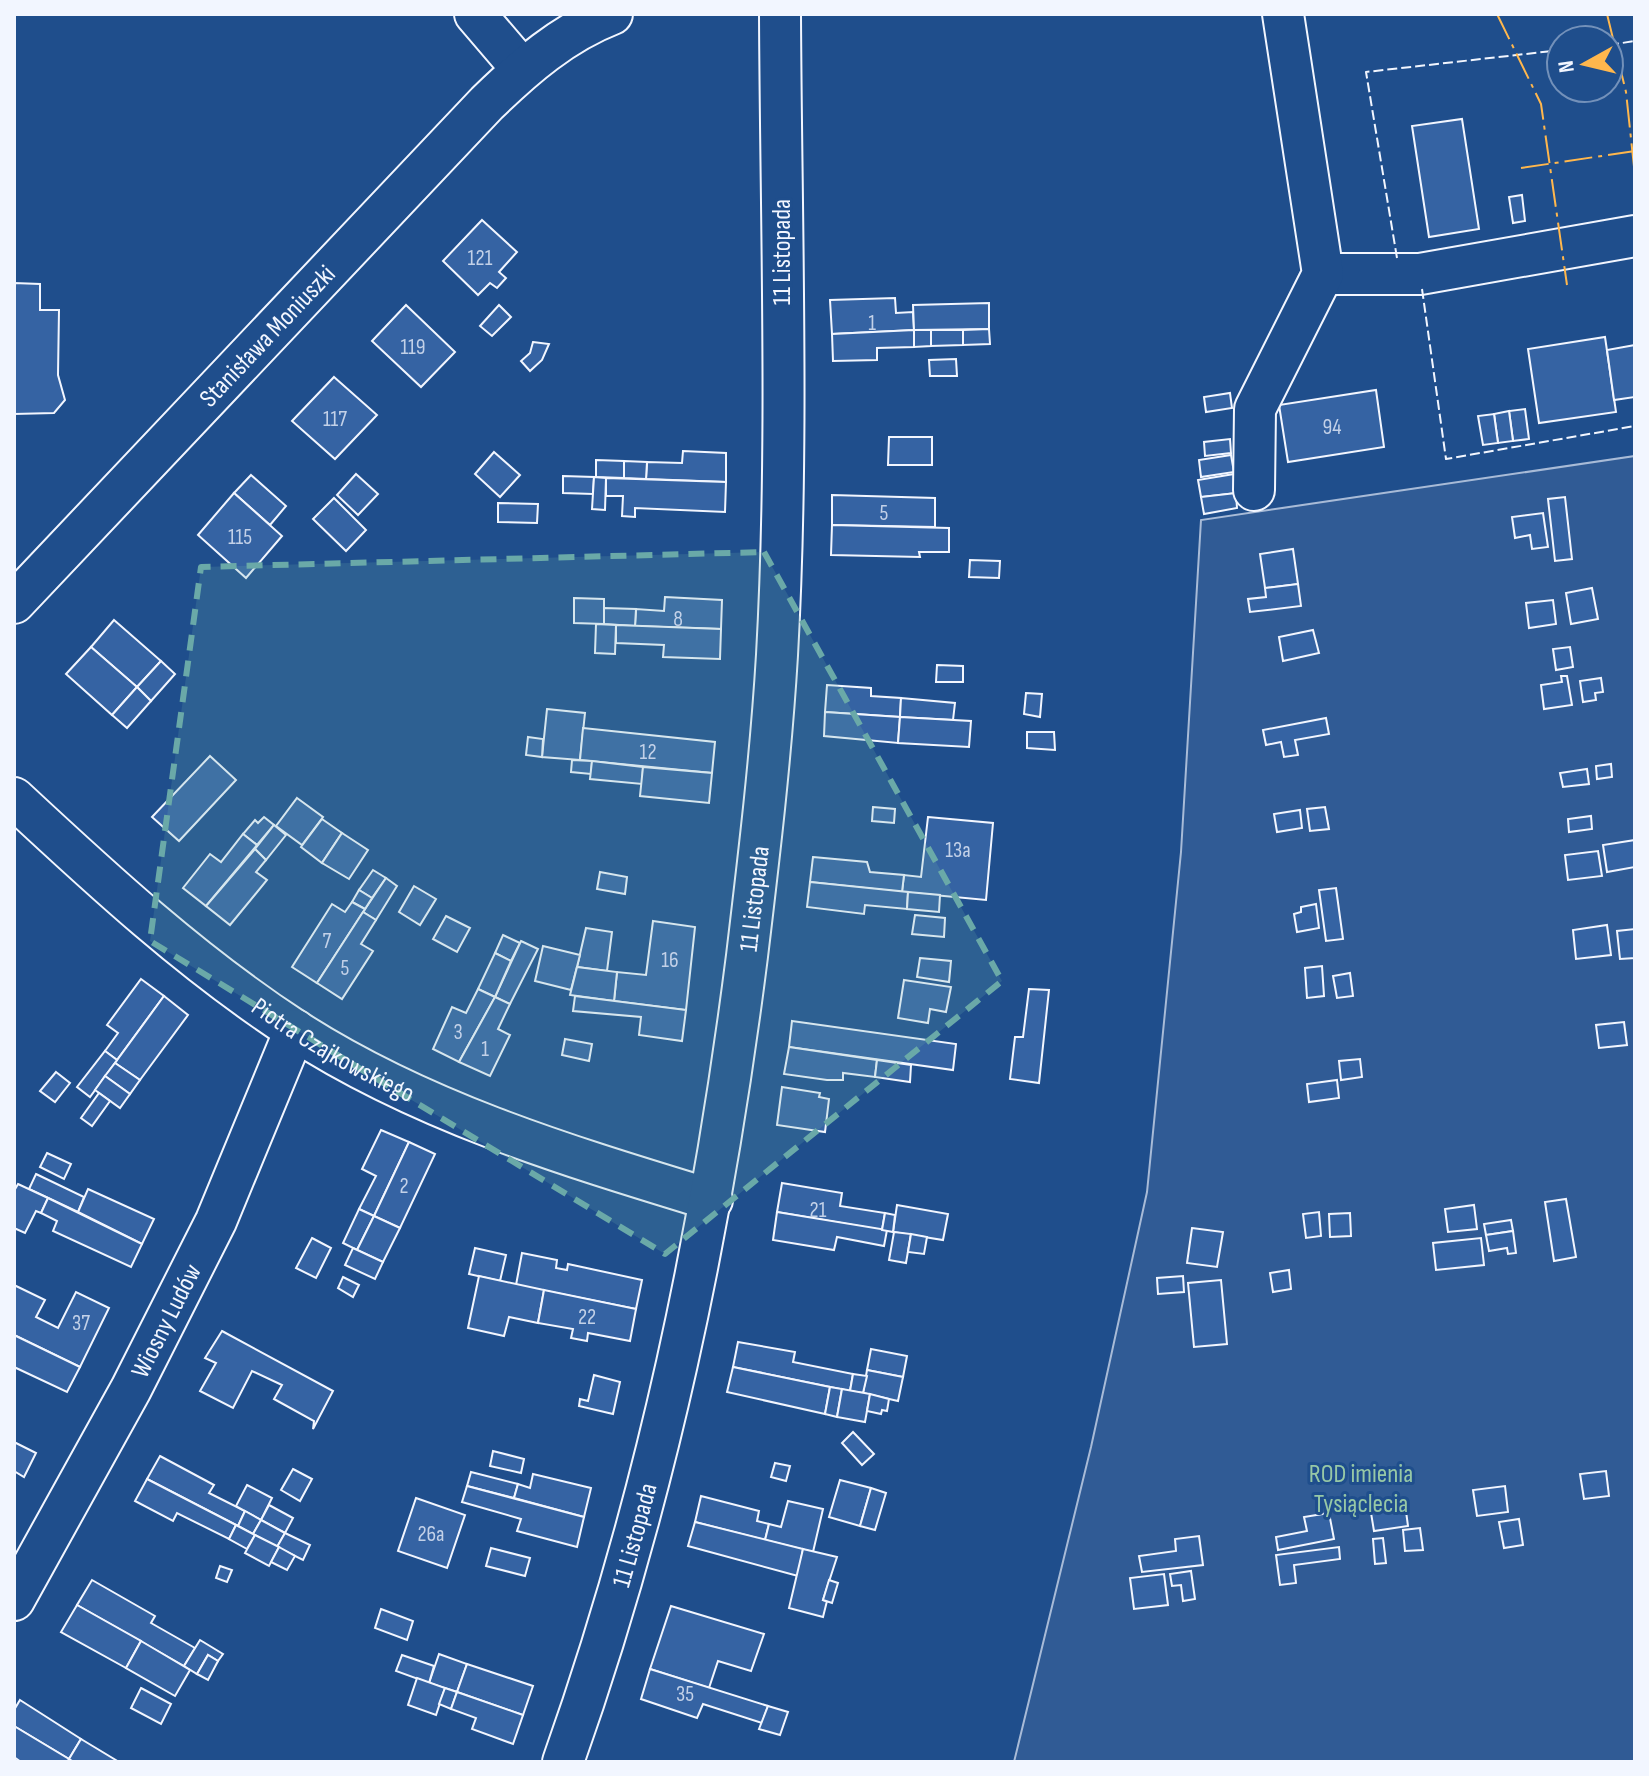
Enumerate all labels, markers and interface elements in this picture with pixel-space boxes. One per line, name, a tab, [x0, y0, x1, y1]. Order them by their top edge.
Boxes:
north arrow	[1545, 24, 1625, 104]
text: N	[1552, 59, 1581, 74]
street label: 11 Listopada	[767, 199, 798, 305]
house number: 121	[468, 245, 493, 272]
street label: Stanisława Moniuszki	[194, 259, 342, 414]
house number: 1	[868, 310, 876, 337]
house number: 119	[400, 334, 426, 361]
house number: 117	[323, 406, 347, 433]
house number: 94	[1323, 414, 1341, 441]
house number: 5	[880, 500, 889, 527]
house number: 115	[228, 524, 252, 551]
house number: 8	[673, 606, 683, 633]
house number: 12	[639, 739, 657, 766]
house number: 13a	[945, 837, 971, 864]
street label: 11 Listopada	[734, 844, 777, 954]
house number: 7	[323, 928, 332, 955]
house number: 16	[661, 947, 679, 974]
house number: 5	[341, 955, 350, 982]
street label: Piotra Czajkowskiego	[245, 992, 419, 1110]
house number: 3	[453, 1019, 463, 1046]
house number: 1	[481, 1036, 489, 1063]
house number: 2	[399, 1173, 409, 1200]
house number: 21	[810, 1197, 827, 1224]
street label: Wiosny Ludów	[125, 1259, 209, 1383]
house number: 22	[578, 1304, 596, 1331]
house number: 37	[72, 1310, 90, 1337]
park label: ROD imienia Tysiąclecia	[1309, 1459, 1413, 1520]
street label: 11 Listopada	[606, 1480, 664, 1591]
house number: 26a	[417, 1521, 445, 1548]
house number: 35	[676, 1681, 694, 1708]

